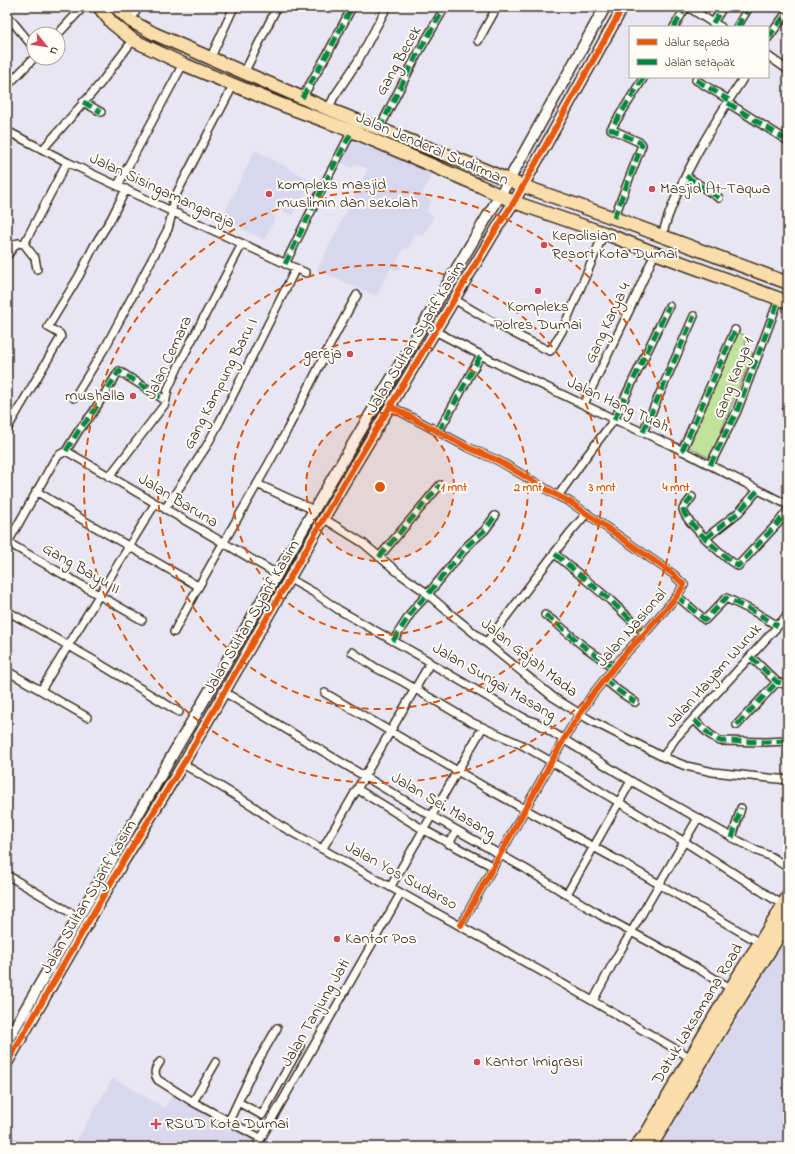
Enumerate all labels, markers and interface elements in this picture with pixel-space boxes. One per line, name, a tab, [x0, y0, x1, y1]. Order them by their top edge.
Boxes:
street label: Gang Becek	[370, 21, 429, 100]
north arrow	[26, 26, 66, 66]
legend	[629, 26, 769, 78]
text: Jalur sepeda	[665, 34, 730, 52]
text: U	[45, 43, 62, 58]
text: Jalan setapak	[665, 54, 736, 72]
street label: Jalan Jenderal Sudirman	[352, 106, 512, 192]
street label: Jalan Sisingamangaraja	[85, 147, 239, 235]
place label: kompleks masjid muslimin dan sekolah	[277, 173, 418, 215]
place label: Masjid At-Taqwa	[660, 177, 770, 201]
marker: Masjid At-Taqwa	[647, 184, 657, 194]
marker: kompleks masjid muslimin dan sekolah	[264, 189, 274, 199]
place label: Kepolisian Resort Kota Dumai	[552, 224, 678, 266]
marker: Kepolisian Resort Kota Dumai	[539, 240, 549, 250]
street label: Jalan Sultan Syarif Kasim	[361, 256, 471, 418]
street label: Gang Karya 4	[579, 278, 637, 368]
marker: Kompleks Polres Dumai	[533, 286, 543, 296]
place label: Kompleks Polres Dumai	[494, 295, 582, 337]
street label: Jalan Cemara	[139, 312, 199, 404]
street label: Gang Kampung Baru I	[177, 314, 265, 454]
street label: Gang Karya 1	[707, 334, 761, 422]
place label: gereja	[303, 342, 342, 366]
marker: gereja	[345, 349, 355, 359]
street label: Jalan Hang Tuah	[563, 371, 673, 439]
place label: mushalla	[65, 384, 125, 408]
marker: mushalla	[128, 391, 138, 401]
street label: Jalan Baruna	[133, 468, 223, 534]
text: 1 mnt	[441, 479, 468, 497]
text: 2 mnt	[513, 479, 543, 497]
text: 3 mnt	[587, 479, 617, 497]
text: 4 mnt	[661, 479, 691, 497]
centre of rings	[373, 480, 387, 494]
street label: Jalan Sultan Syarif Kasim	[198, 535, 306, 699]
street label: Gang Bayu II	[37, 537, 125, 601]
street label: Jalan Nasional	[591, 583, 673, 673]
street label: Jalan Gajah Mada	[475, 612, 583, 704]
street label: Jalan Hayam Wuruk	[660, 617, 768, 734]
street label: Jalan Sungai Masang	[427, 637, 561, 727]
street label: Jalan Sei. Masang	[386, 766, 500, 846]
street label: Jalan Sultan Syarif Kasim	[35, 815, 143, 979]
street label: Jalan Yos Sudarso	[340, 835, 462, 917]
place label: Kantor Pos	[345, 927, 417, 951]
marker: Kantor Pos	[332, 934, 342, 944]
street label: Datuk Laksamana Road	[646, 939, 750, 1090]
street label: Jalan Tanjung Jati	[275, 954, 357, 1072]
place label: Kantor Imigrasi	[485, 1050, 583, 1074]
marker: Kantor Imigrasi	[472, 1057, 482, 1067]
place label: RSUD Kota Dumai	[165, 1112, 289, 1136]
marker: RSUD Kota Dumai	[150, 1118, 162, 1130]

